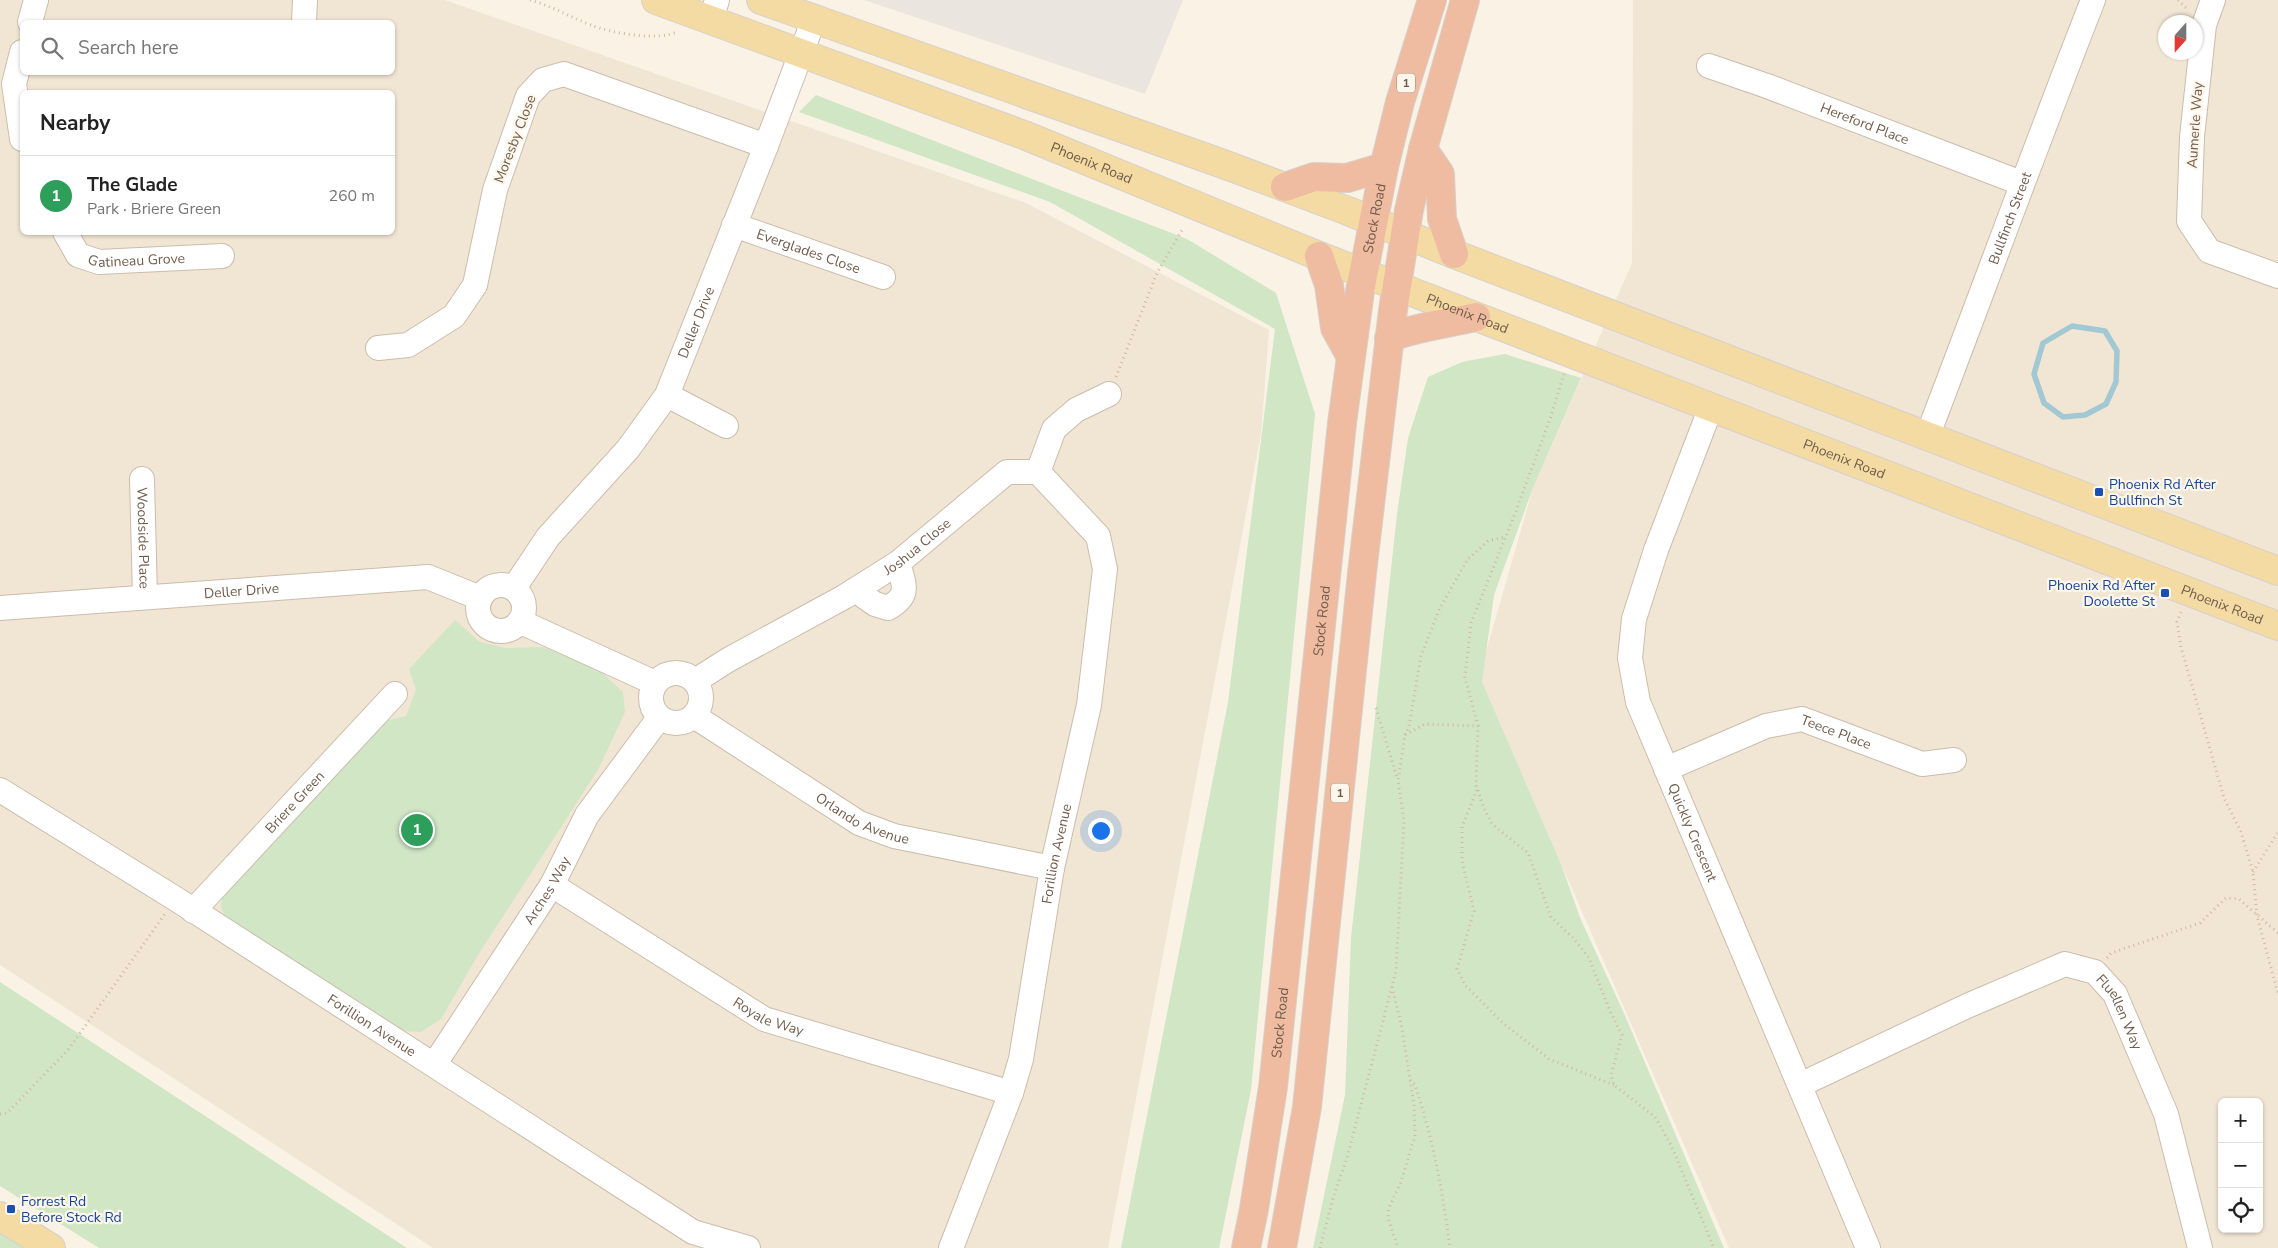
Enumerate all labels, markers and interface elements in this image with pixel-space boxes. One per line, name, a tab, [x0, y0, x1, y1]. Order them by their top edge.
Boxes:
north arrow	[2158, 15, 2203, 60]
search box	[20, 20, 395, 75]
icon: search	[38, 34, 66, 62]
text: Search here	[78, 35, 179, 61]
road number: 1	[1397, 74, 1415, 92]
street label: Aumerle Way	[2182, 80, 2208, 169]
street label: Moresby Close	[489, 92, 541, 186]
street label: Hereford Place	[1818, 98, 1912, 149]
text: Nearby	[40, 109, 110, 137]
street label: Phoenix Road	[1048, 137, 1135, 188]
street label: Bullfinch Street	[1984, 169, 2036, 267]
text: The Glade	[87, 172, 177, 198]
street label: Stock Road	[1358, 182, 1390, 255]
text: 1	[51, 185, 61, 207]
text: 260 m	[328, 185, 375, 207]
text: Park · Briere Green	[87, 198, 221, 220]
street label: Everglades Close	[754, 224, 863, 278]
street label: Gatineau Grove	[85, 248, 186, 272]
street label: Deller Drive	[673, 284, 719, 361]
street label: Phoenix Road	[1424, 289, 1511, 338]
street label: Phoenix Road	[1800, 434, 1888, 483]
place label: Phoenix Rd After Bullfinch St	[2109, 475, 2216, 510]
marker: Phoenix Rd After Bullfinch St	[2093, 486, 2105, 498]
street label: Woodside Place	[133, 487, 154, 589]
street label: Joshua Close	[879, 514, 955, 580]
place label: Phoenix Rd After Doolette St	[2048, 576, 2155, 611]
street label: Deller Drive	[203, 578, 280, 603]
street label: Phoenix Road	[2178, 580, 2266, 629]
street label: Stock Road	[1308, 585, 1335, 657]
marker: Phoenix Rd After Doolette St	[2159, 587, 2171, 599]
street label: Teece Place	[1798, 710, 1874, 754]
street label: Briere Green	[261, 766, 328, 837]
street label: Quickly Crescent	[1664, 780, 1722, 885]
road number: 1	[1331, 784, 1349, 802]
street label: Orlando Avenue	[812, 788, 911, 848]
street label: Forillion Avenue	[1037, 802, 1076, 905]
pin: 1	[401, 811, 433, 849]
your location	[1088, 818, 1114, 844]
street label: Arches Way	[519, 852, 575, 928]
street label: Fluellen Way	[2092, 970, 2147, 1053]
street label: Stock Road	[1267, 986, 1293, 1059]
street label: Forillion Avenue	[324, 990, 420, 1061]
street label: Royale Way	[730, 992, 807, 1040]
map controls	[2218, 1098, 2263, 1233]
button: +	[2218, 1098, 2263, 1143]
button: −	[2218, 1143, 2263, 1188]
button: locate	[2218, 1188, 2263, 1233]
place label: Forrest Rd Before Stock Rd	[21, 1192, 122, 1227]
marker: Forrest Rd Before Stock Rd	[5, 1203, 17, 1215]

